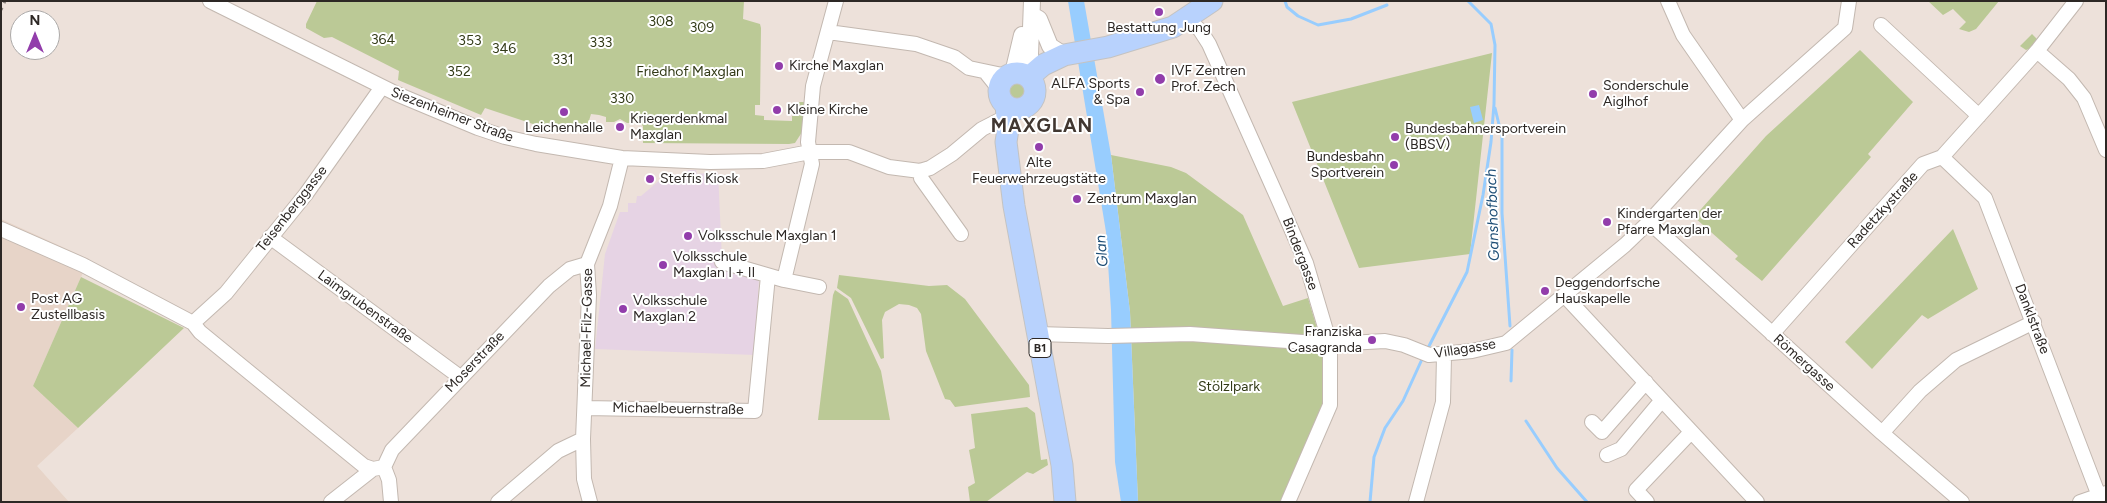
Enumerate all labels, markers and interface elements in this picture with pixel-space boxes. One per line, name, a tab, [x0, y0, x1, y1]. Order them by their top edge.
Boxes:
marker: Bestattung Jung	[1153, 6, 1165, 18]
north arrow	[10, 10, 60, 60]
text: N	[30, 12, 40, 29]
park label: 308	[648, 14, 674, 30]
park label: 309	[690, 20, 714, 36]
place label: Bestattung Jung	[1107, 20, 1211, 36]
park label: 364	[371, 32, 395, 48]
park label: 353	[458, 33, 482, 49]
park label: 333	[590, 35, 612, 51]
park label: 346	[492, 41, 516, 57]
park label: 331	[552, 52, 574, 68]
place label: Kirche Maxglan	[789, 58, 884, 74]
marker: Kirche Maxglan	[773, 60, 785, 72]
place label: IVF Zentren Prof. Zech	[1171, 63, 1245, 95]
park label: 352	[447, 64, 471, 80]
park label: Friedhof Maxglan	[636, 64, 744, 80]
marker: IVF Zentren Prof. Zech	[1153, 72, 1167, 86]
place label: ALFA Sports & Spa	[1051, 76, 1130, 108]
place label: Sonderschule Aiglhof	[1603, 78, 1689, 110]
street label: Siezenheimer Straße	[389, 84, 515, 146]
marker: ALFA Sports & Spa	[1134, 86, 1146, 98]
marker: Sonderschule Aiglhof	[1587, 88, 1599, 100]
park label: 330	[610, 91, 634, 107]
place label: Kleine Kirche	[787, 102, 868, 118]
marker: Kleine Kirche	[771, 104, 783, 116]
marker: Leichenhalle	[558, 106, 570, 118]
place label: Kriegerdenkmal Maxglan	[630, 111, 727, 144]
district label: MAXGLAN	[990, 115, 1094, 137]
place label: Leichenhalle	[525, 120, 603, 136]
marker: Kriegerdenkmal Maxglan	[614, 121, 626, 133]
place label: Bundesbahnersportverein (BBSV)	[1405, 121, 1566, 154]
marker: Bundesbahnersportverein (BBSV)	[1389, 131, 1401, 143]
marker: Alte Feuerwehrzeugstätte	[1033, 141, 1045, 153]
place label: Bundesbahn Sportverein	[1306, 149, 1384, 182]
place label: Alte Feuerwehrzeugstätte	[972, 155, 1106, 188]
marker: Bundesbahn Sportverein	[1388, 159, 1400, 171]
street label: Teisenberggasse	[253, 163, 331, 255]
street label: Radetzkystraße	[1844, 168, 1922, 252]
water label: Ganshofbach	[1482, 169, 1504, 261]
place label: Steffis Kiosk	[660, 171, 738, 187]
marker: Steffis Kiosk	[644, 173, 656, 185]
place label: Zentrum Maxglan	[1087, 191, 1196, 207]
marker: Zentrum Maxglan	[1071, 193, 1083, 205]
place label: Kindergarten der Pfarre Maxglan	[1617, 206, 1722, 238]
street label: Bindergasse	[1278, 215, 1322, 293]
marker: Kindergarten der Pfarre Maxglan	[1601, 216, 1613, 228]
place label: Volksschule Maxglan 1	[698, 228, 837, 244]
marker: Volksschule Maxglan 1	[682, 230, 694, 242]
water label: Glan	[1092, 234, 1112, 268]
place label: Volksschule Maxglan I + II	[673, 249, 755, 282]
marker: Volksschule Maxglan I + II	[657, 259, 669, 271]
street label: Laimgrubenstraße	[314, 267, 416, 347]
street label: Michael-Filz-Gasse	[578, 268, 596, 388]
place label: Deggendorfsche Hauskapelle	[1555, 275, 1660, 308]
street label: Danklstraße	[2011, 282, 2053, 356]
marker: Deggendorfsche Hauskapelle	[1539, 285, 1551, 297]
place label: Post AG Zustellbasis	[31, 291, 105, 324]
place label: Volksschule Maxglan 2	[633, 293, 707, 326]
marker: Post AG Zustellbasis	[15, 301, 27, 313]
marker: Volksschule Maxglan 2	[617, 303, 629, 315]
place label: Franziska Casagranda	[1288, 324, 1362, 357]
street label: Moserstraße	[442, 328, 508, 396]
street label: Römergasse	[1770, 331, 1838, 395]
marker: Franziska Casagranda	[1366, 334, 1378, 346]
street label: Villagasse	[1433, 336, 1497, 362]
road number: B1	[1029, 338, 1051, 358]
park label: Stölzlpark	[1198, 379, 1260, 395]
street label: Michaelbeuernstraße	[612, 399, 744, 419]

